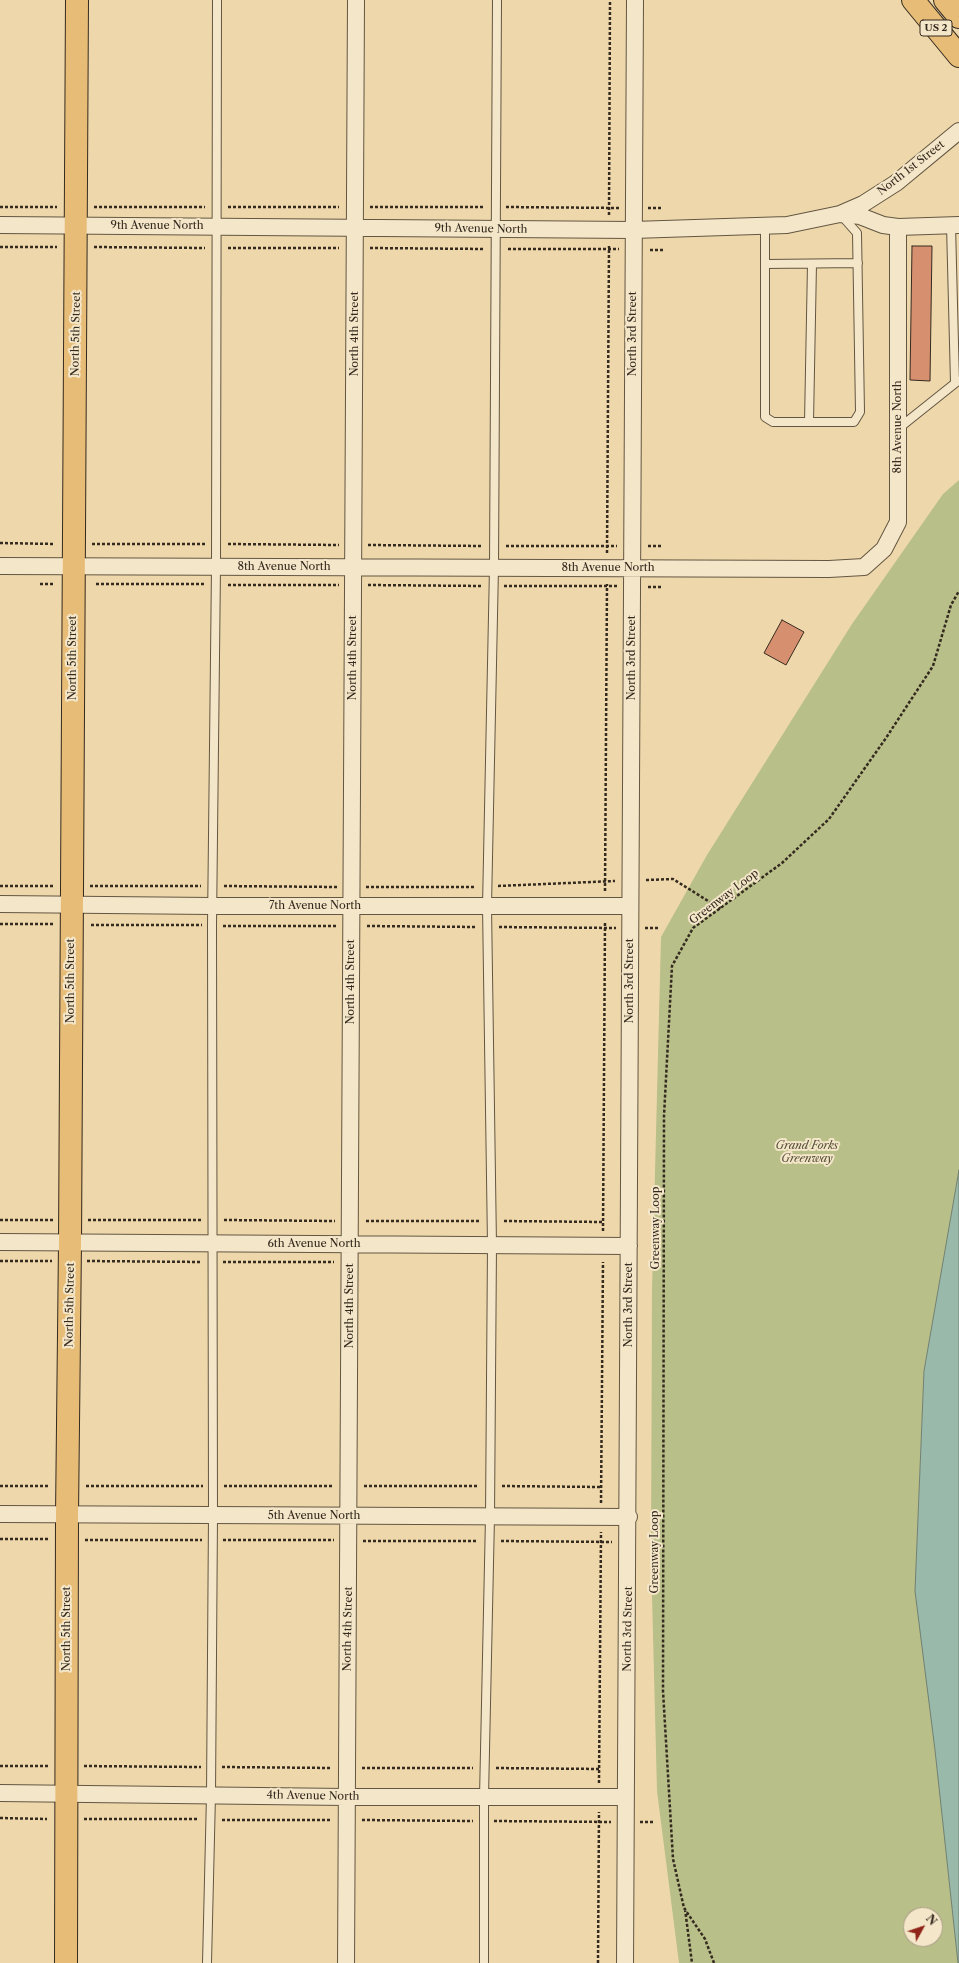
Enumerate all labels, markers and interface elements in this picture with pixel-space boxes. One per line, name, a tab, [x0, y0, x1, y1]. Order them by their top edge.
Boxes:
road number: US 2	[920, 20, 952, 36]
street label: North 1st Street	[875, 138, 947, 198]
street label: 9th Avenue North	[110, 219, 204, 233]
street label: 9th Avenue North	[434, 222, 528, 236]
street label: North 4th Street	[348, 291, 362, 377]
street label: North 3rd Street	[626, 291, 640, 377]
street label: North 5th Street	[69, 292, 83, 376]
street label: 8th Avenue North	[891, 380, 905, 474]
street label: 8th Avenue North	[237, 560, 331, 574]
street label: 8th Avenue North	[561, 561, 655, 575]
street label: North 4th Street	[346, 615, 360, 701]
street label: North 3rd Street	[625, 615, 639, 701]
street label: North 5th Street	[66, 616, 80, 700]
street label: Greenway Loop	[687, 867, 761, 927]
street label: 7th Avenue North	[269, 899, 361, 913]
street label: North 3rd Street	[623, 938, 637, 1024]
street label: North 5th Street	[64, 939, 78, 1023]
street label: North 4th Street	[344, 939, 358, 1025]
park label: Grand Forks Greenway	[776, 1139, 838, 1165]
street label: Greenway Loop	[649, 1186, 663, 1270]
street label: 6th Avenue North	[267, 1237, 361, 1251]
street label: North 3rd Street	[622, 1262, 636, 1348]
street label: North 5th Street	[63, 1263, 77, 1347]
street label: North 4th Street	[343, 1263, 357, 1349]
street label: 5th Avenue North	[268, 1509, 360, 1523]
street label: Greenway Loop	[648, 1510, 662, 1594]
street label: North 4th Street	[341, 1586, 355, 1672]
street label: North 3rd Street	[621, 1586, 635, 1672]
street label: North 5th Street	[60, 1587, 74, 1671]
street label: 4th Avenue North	[266, 1789, 360, 1803]
north arrow	[903, 1907, 943, 1947]
text: N	[923, 1912, 940, 1928]

